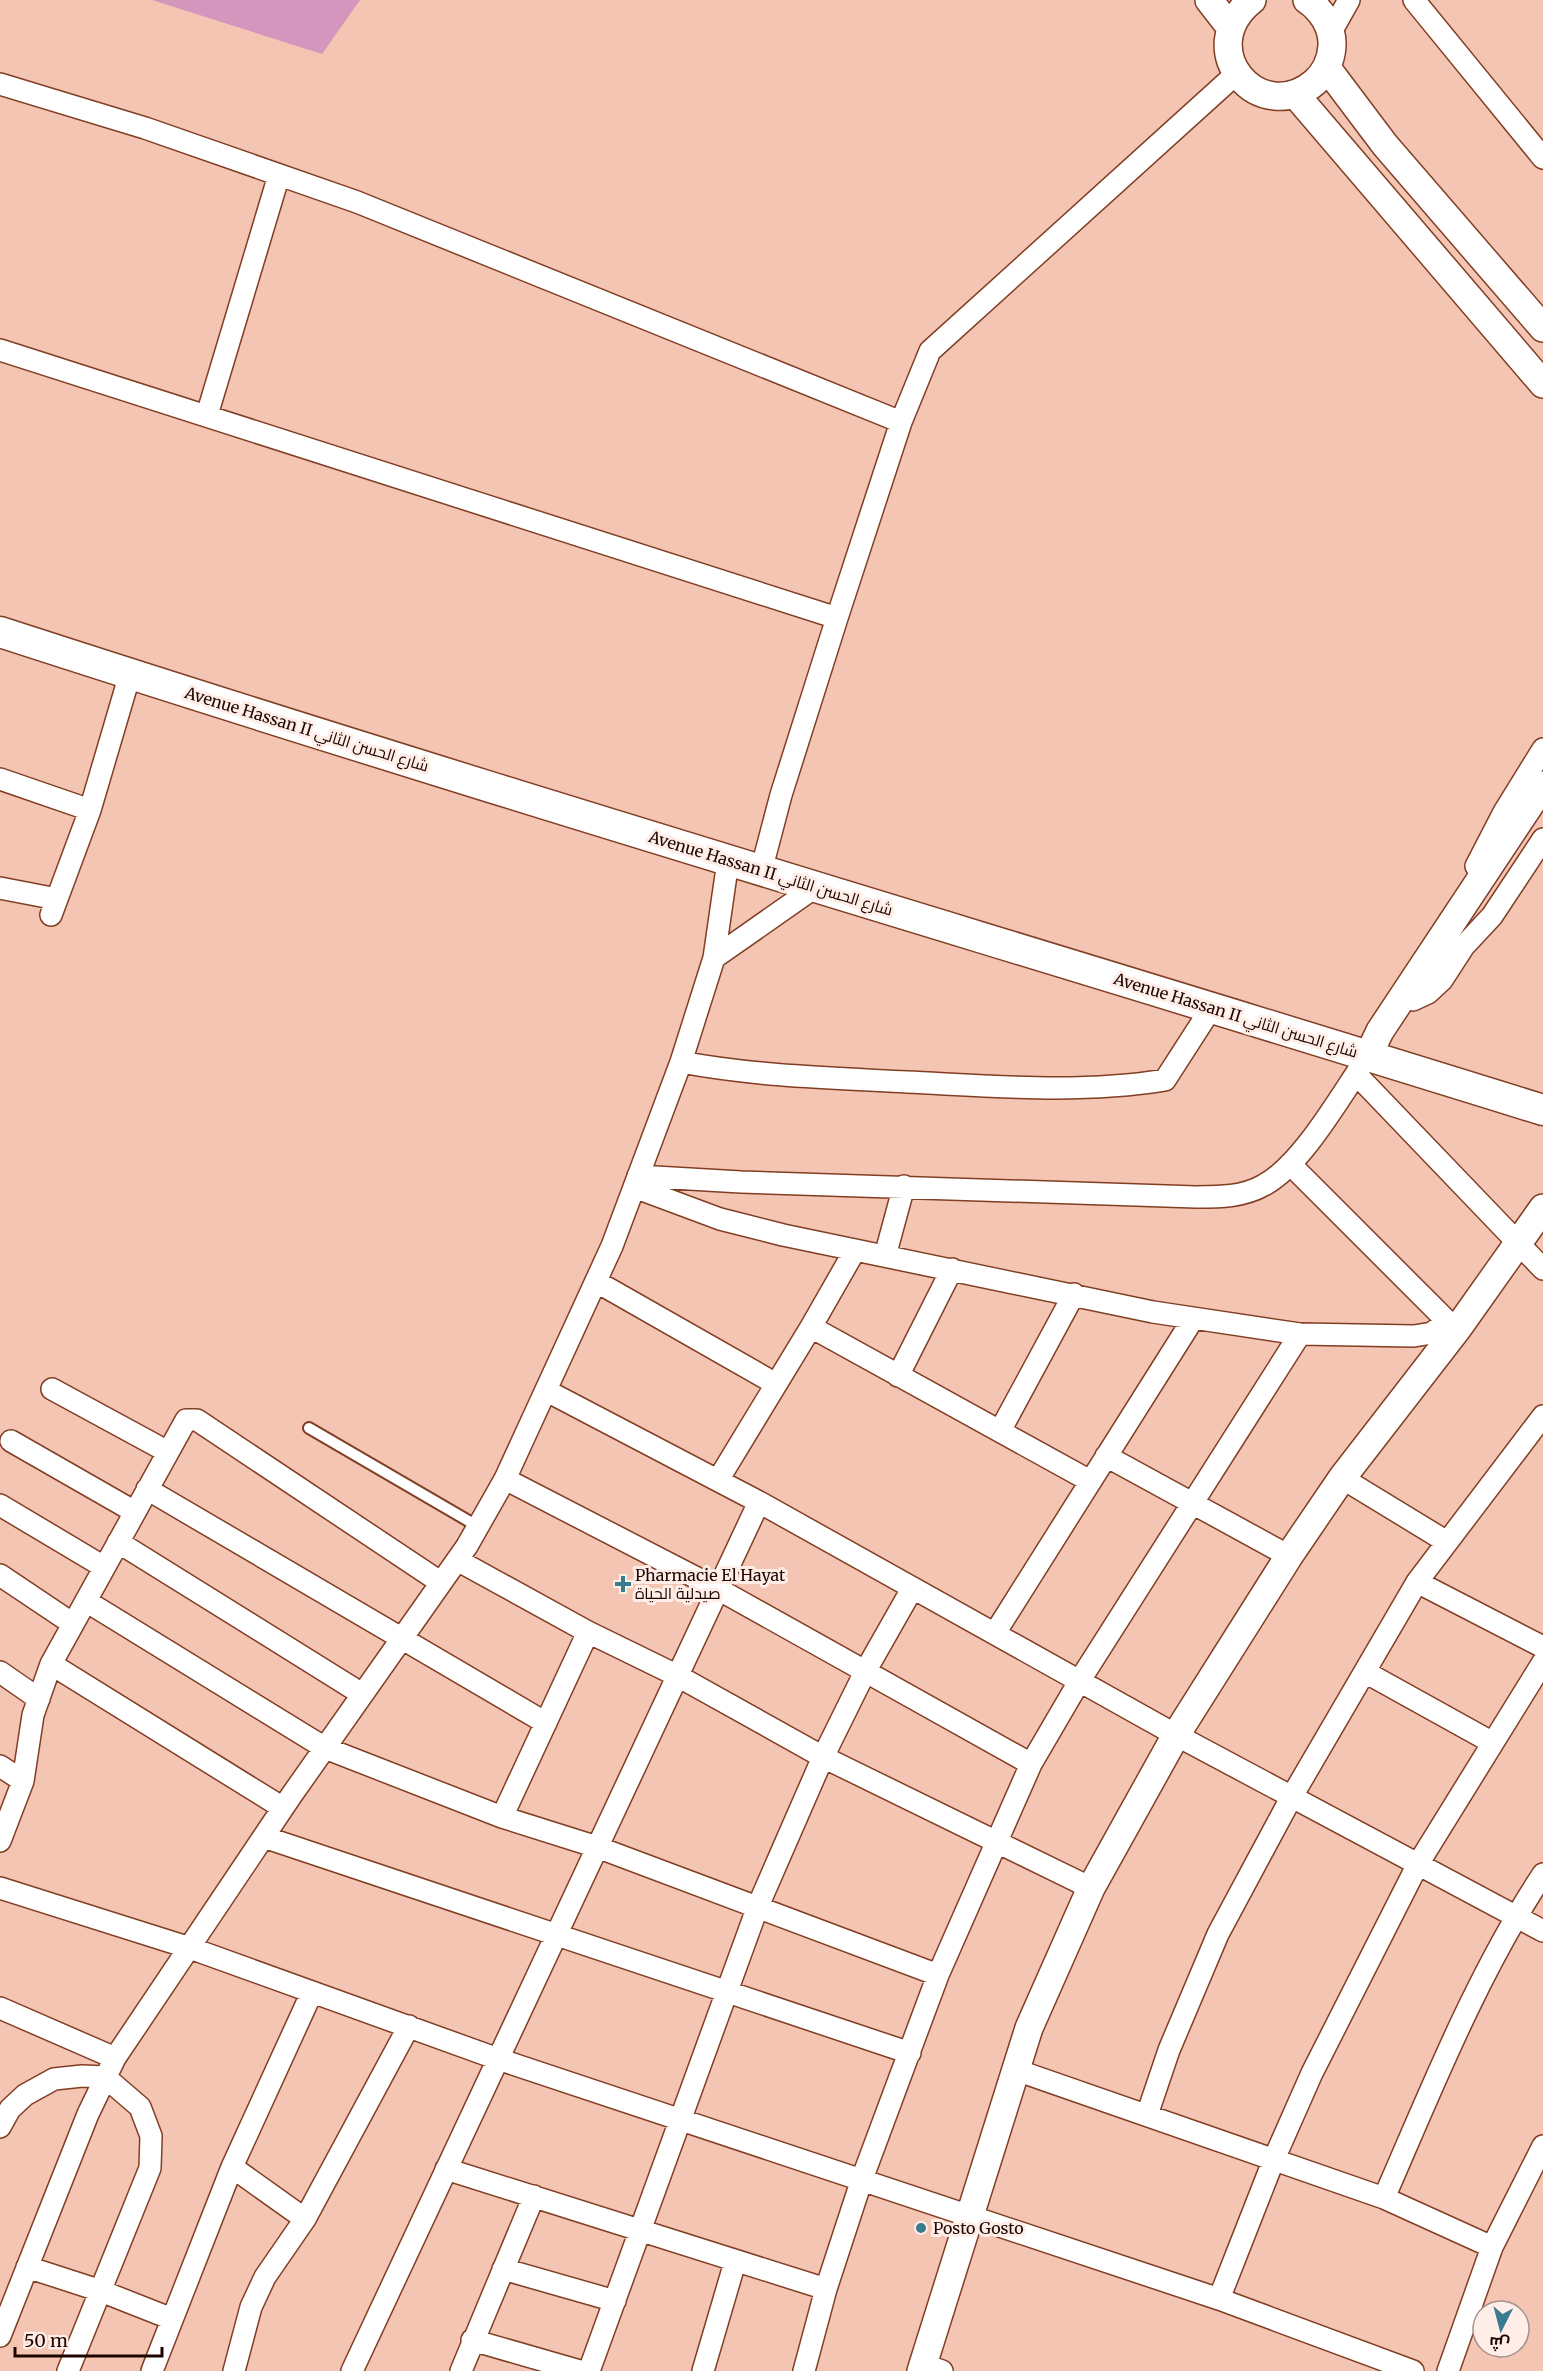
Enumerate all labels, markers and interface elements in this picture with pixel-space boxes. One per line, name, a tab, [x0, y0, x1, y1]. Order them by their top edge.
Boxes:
street label: Avenue Hassan II شارع الحسن الثاني	[180, 682, 431, 780]
street label: Avenue Hassan II شارع الحسن الثاني	[644, 826, 895, 924]
street label: Avenue Hassan II شارع الحسن الثاني	[1109, 968, 1360, 1066]
place label: Pharmacie El Hayat صيدلية الحياة	[635, 1565, 786, 1603]
marker: Pharmacie El Hayat صيدلية الحياة	[616, 1577, 630, 1591]
place label: Posto Gosto	[933, 2218, 1024, 2238]
marker: Posto Gosto	[914, 2221, 928, 2235]
north arrow	[1471, 2299, 1531, 2359]
scale bar	[15, 2320, 162, 2358]
text: 50 m	[24, 2329, 68, 2352]
text: ش	[1488, 2333, 1511, 2355]

